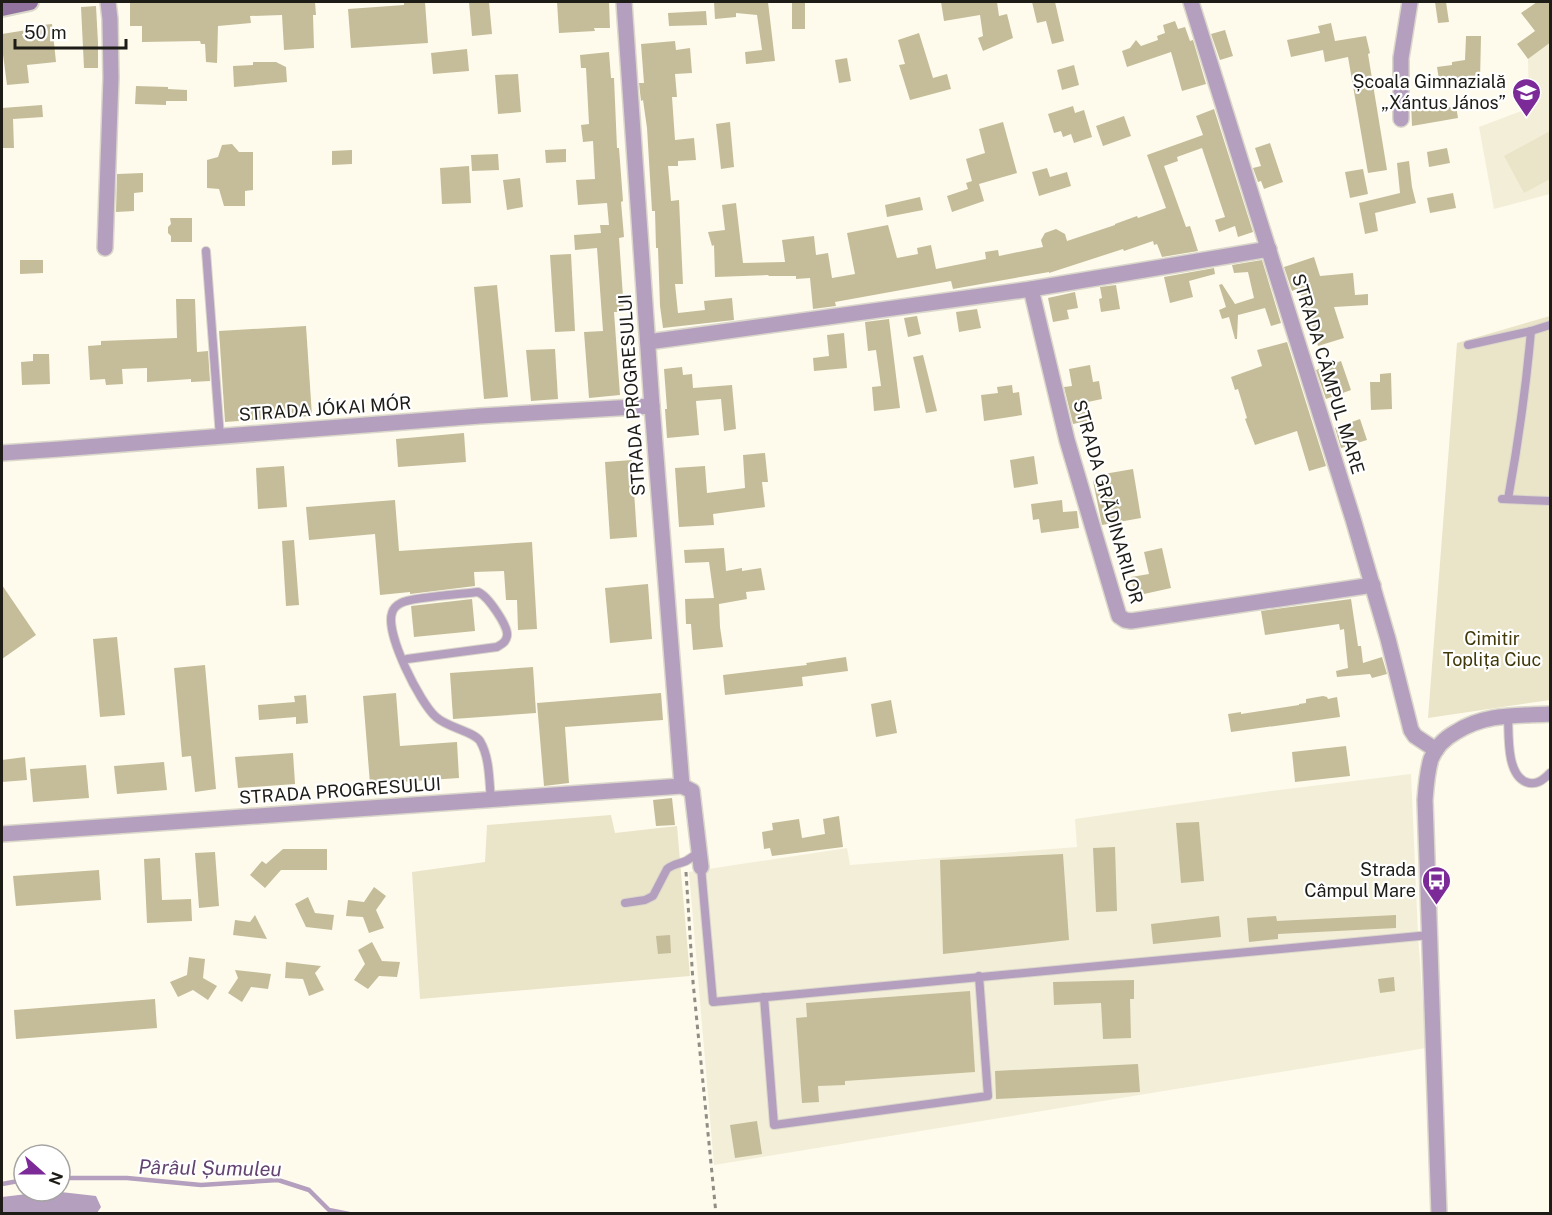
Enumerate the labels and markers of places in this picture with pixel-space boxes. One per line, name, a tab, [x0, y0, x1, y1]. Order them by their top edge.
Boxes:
place label: Școala Gimnazială „Xántus János”	[1353, 71, 1506, 113]
school or university icon: Școala Gimnazială „Xántus János”	[1511, 76, 1543, 118]
place label: Strada Câmpul Mare	[1304, 859, 1416, 901]
bus stop icon: Strada Câmpul Mare	[1421, 864, 1453, 906]

